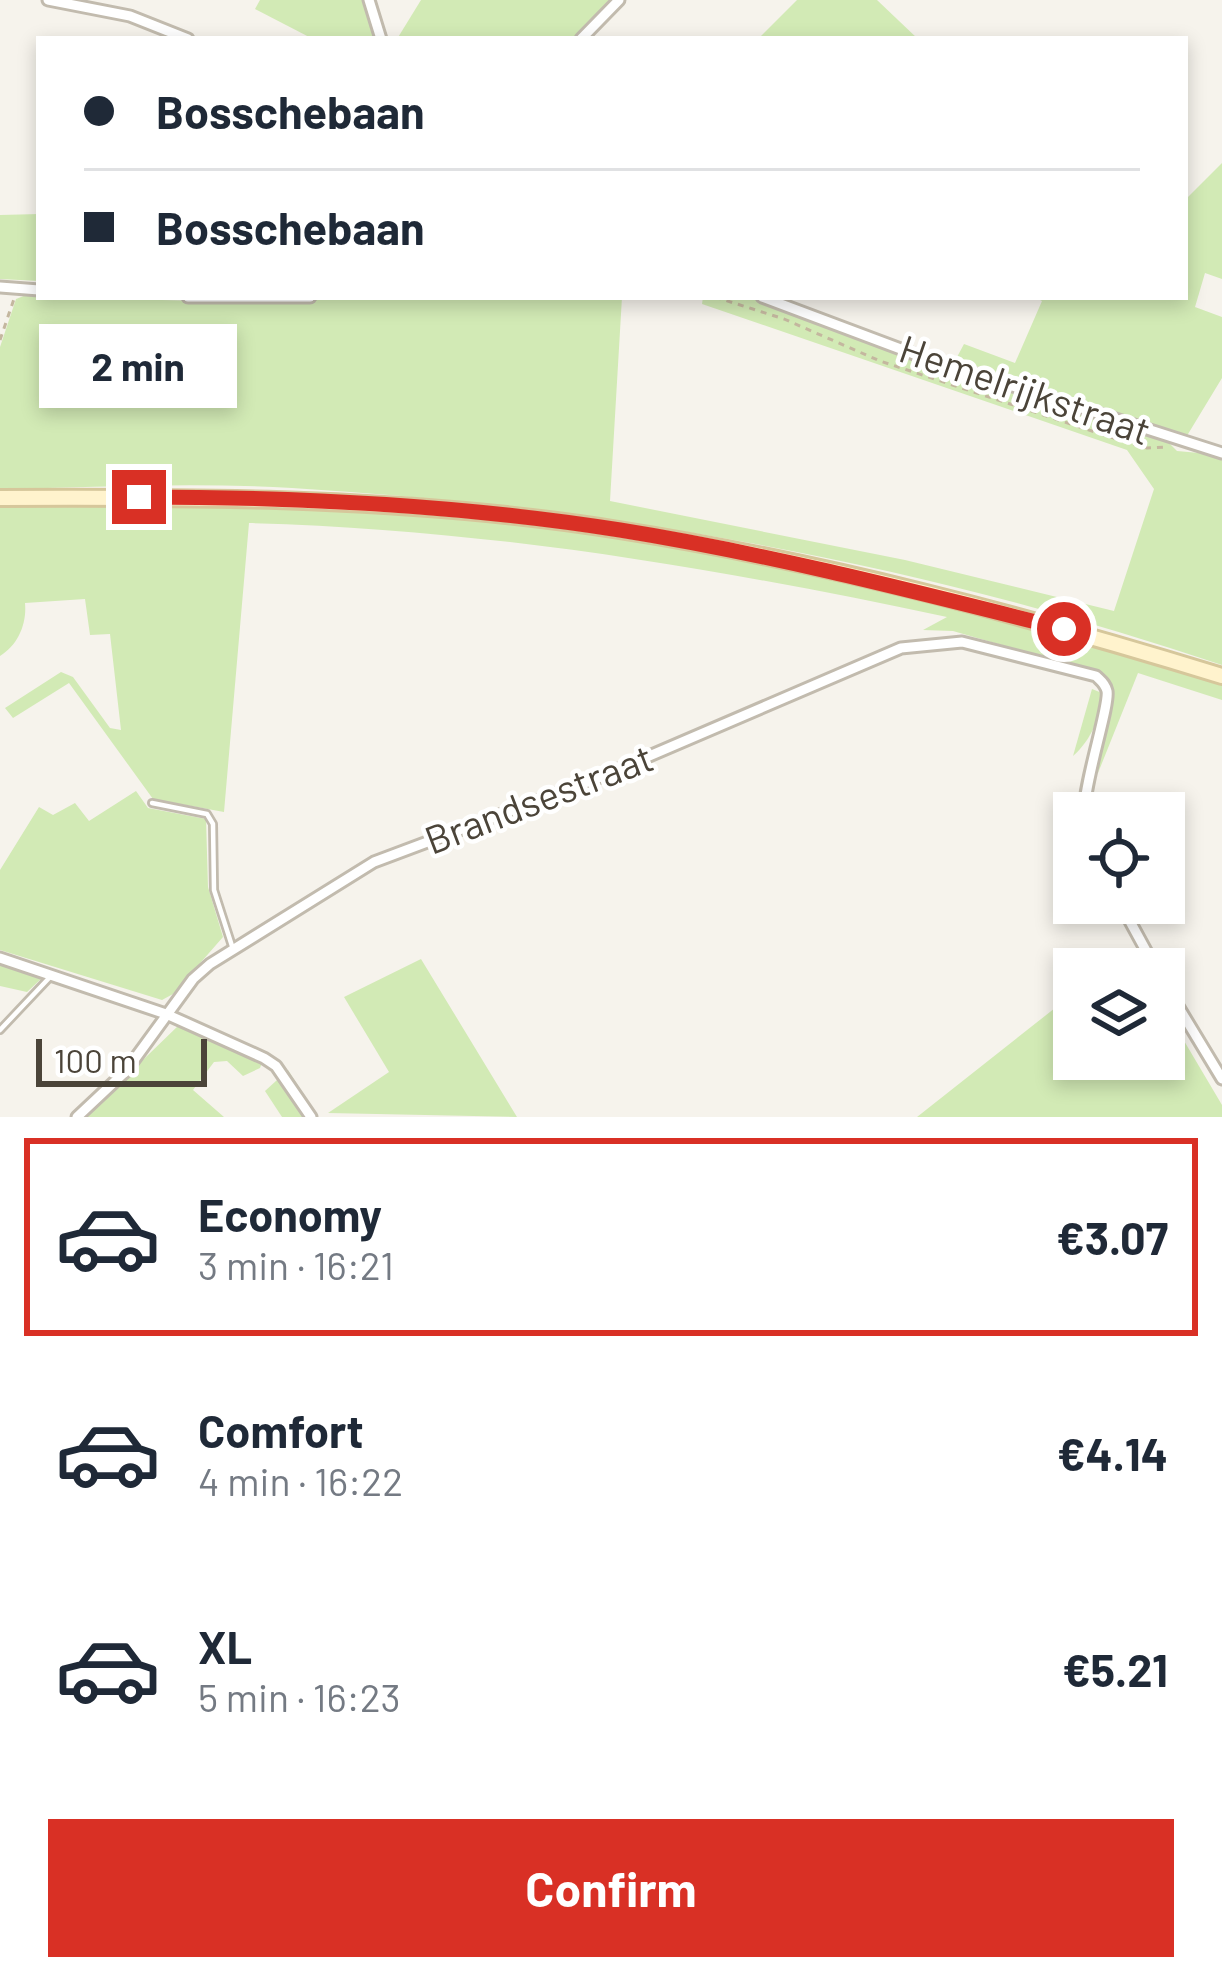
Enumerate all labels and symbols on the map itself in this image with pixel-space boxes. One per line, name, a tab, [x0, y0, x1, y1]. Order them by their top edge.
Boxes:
callout: 2 min	[40, 323, 238, 407]
street label: Hemelrijkstraat	[894, 324, 1157, 453]
route end	[112, 470, 166, 524]
route start	[1037, 602, 1091, 656]
street label: Brandsestraat	[418, 733, 659, 863]
scale bar	[36, 1033, 207, 1086]

